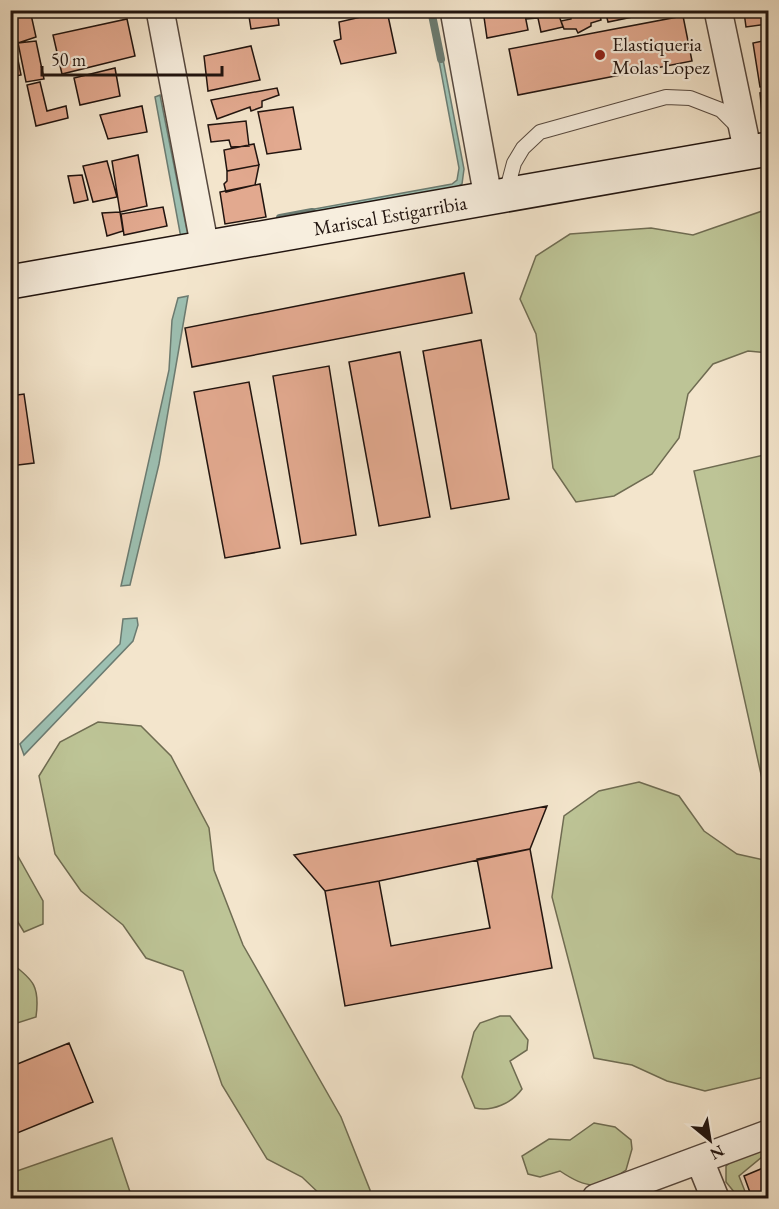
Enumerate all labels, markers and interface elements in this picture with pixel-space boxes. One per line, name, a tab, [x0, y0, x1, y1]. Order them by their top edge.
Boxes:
place label: Elastiqueria Molas Lopez	[612, 31, 710, 80]
scale bar	[42, 39, 222, 77]
text: 50 m	[51, 48, 86, 71]
marker: Elastiqueria Molas Lopez	[593, 48, 607, 62]
street label: Mariscal Estigarribia	[311, 189, 469, 242]
north arrow	[680, 1110, 740, 1170]
text: N	[706, 1140, 728, 1165]

